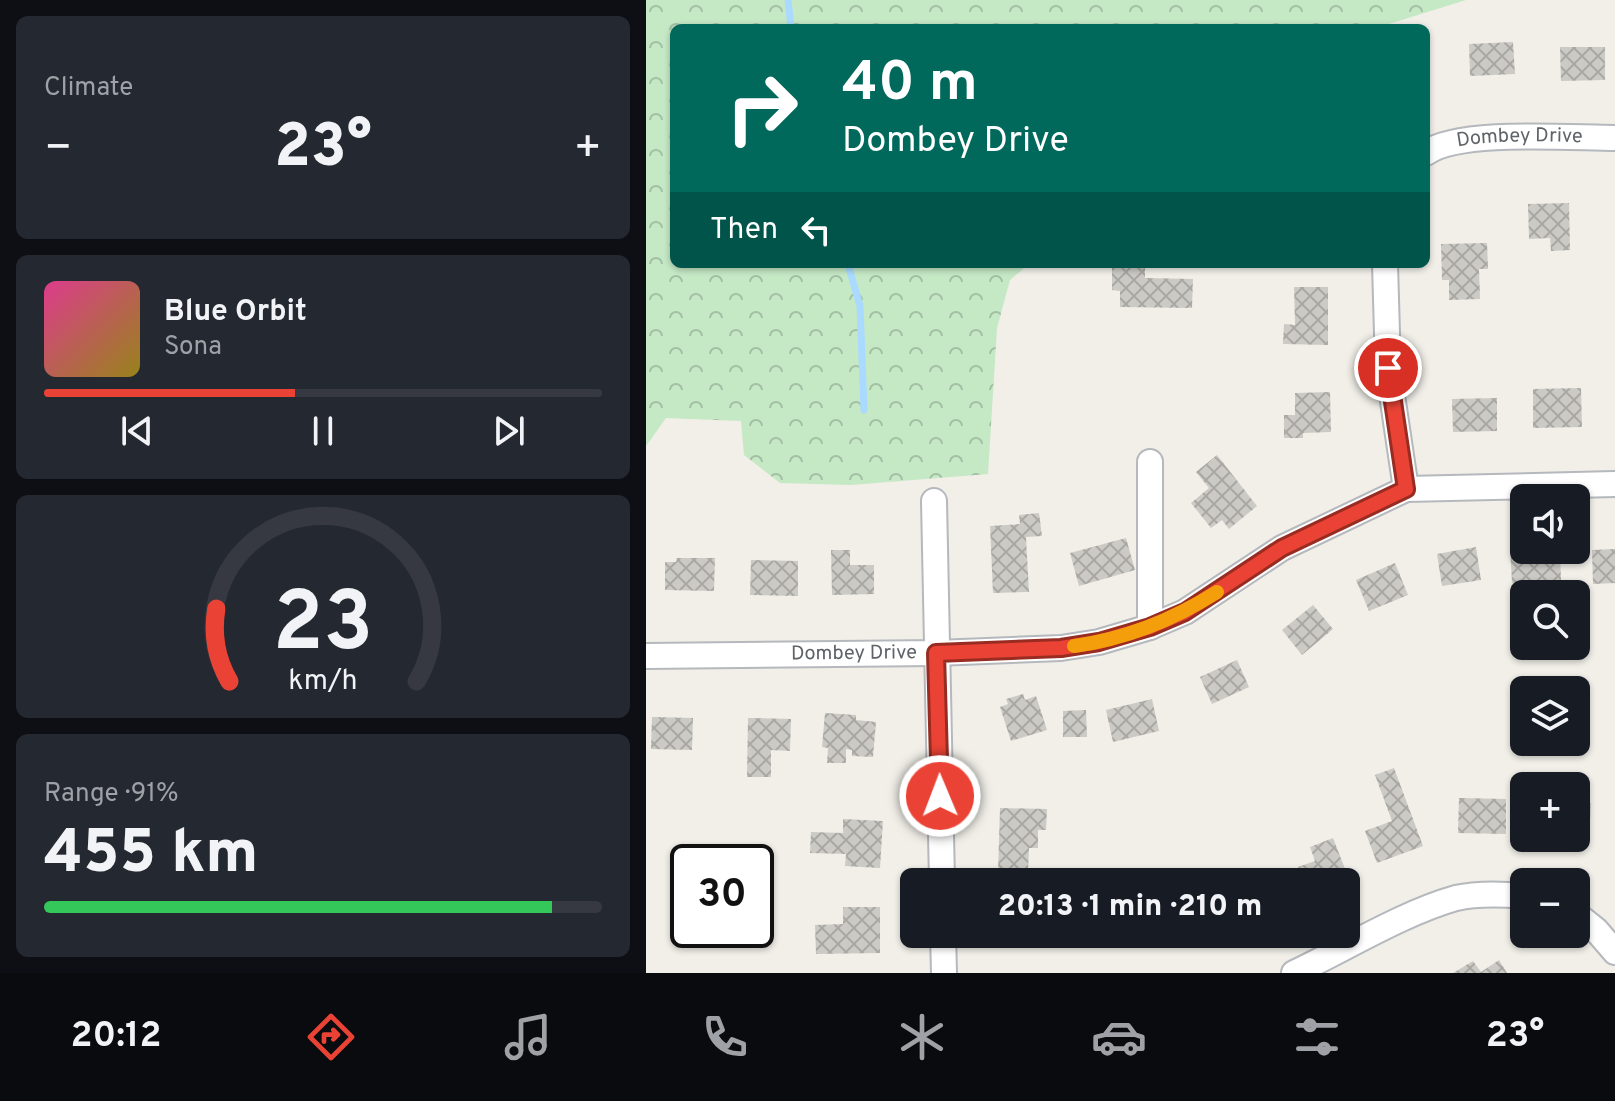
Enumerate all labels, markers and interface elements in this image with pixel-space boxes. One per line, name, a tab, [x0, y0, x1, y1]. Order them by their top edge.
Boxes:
text: 40 m	[842, 50, 978, 120]
icon: right	[710, 56, 814, 160]
text: Climate	[44, 72, 133, 105]
text: 23°	[274, 112, 372, 188]
text: Dombey Drive	[842, 119, 1069, 165]
text: −	[44, 122, 72, 178]
text: +	[574, 122, 602, 178]
street label: Dombey Drive	[1455, 123, 1583, 154]
icon: left	[794, 208, 838, 252]
text: Then	[710, 212, 778, 249]
text: Blue Orbit	[164, 294, 307, 331]
text: Sona	[164, 331, 222, 364]
pin	[1354, 334, 1422, 402]
icon: arrive	[1366, 346, 1410, 390]
icon: previous	[115, 409, 159, 453]
icon: pause	[301, 409, 345, 453]
icon: next	[487, 409, 531, 453]
map controls	[1510, 484, 1590, 948]
button: sound	[1510, 484, 1590, 564]
text: 23	[273, 575, 373, 680]
button: search	[1510, 580, 1590, 660]
street label: Dombey Drive	[791, 640, 917, 668]
text: km/h	[288, 664, 358, 700]
button: layers	[1510, 676, 1590, 756]
position arrow	[898, 754, 982, 838]
button: +	[1510, 772, 1590, 852]
text: Range · 91%	[44, 778, 179, 811]
text: 455 km	[44, 818, 258, 894]
speed limit sign: 30	[670, 844, 774, 948]
button: −	[1510, 868, 1590, 948]
text: 20:13 · 1 min · 210 m	[998, 889, 1262, 926]
icon: directions	[303, 1009, 359, 1065]
icon: music	[500, 1009, 556, 1065]
icon: phone	[697, 1009, 753, 1065]
icon: climate	[894, 1009, 950, 1065]
icon: car	[1091, 1009, 1147, 1065]
icon: filters	[1289, 1009, 1345, 1065]
text: 20:12	[71, 1014, 161, 1060]
text: 23°	[1486, 1014, 1544, 1060]

